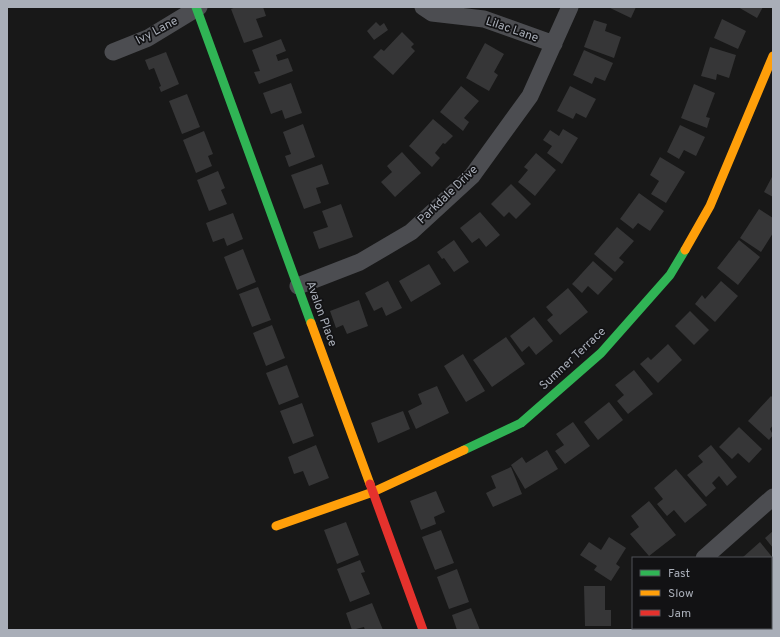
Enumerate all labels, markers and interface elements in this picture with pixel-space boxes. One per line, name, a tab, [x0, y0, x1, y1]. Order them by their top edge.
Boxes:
street label: Ivy Lane	[133, 13, 181, 49]
street label: Lilac Lane	[483, 14, 541, 46]
street label: Parkdale Drive	[414, 162, 482, 228]
street label: Avalon Place	[302, 279, 340, 349]
street label: Sumner Terrace	[536, 324, 610, 394]
legend	[632, 557, 772, 629]
text: Fast	[668, 566, 690, 582]
text: Slow	[668, 586, 694, 602]
text: Jam	[668, 606, 691, 622]

